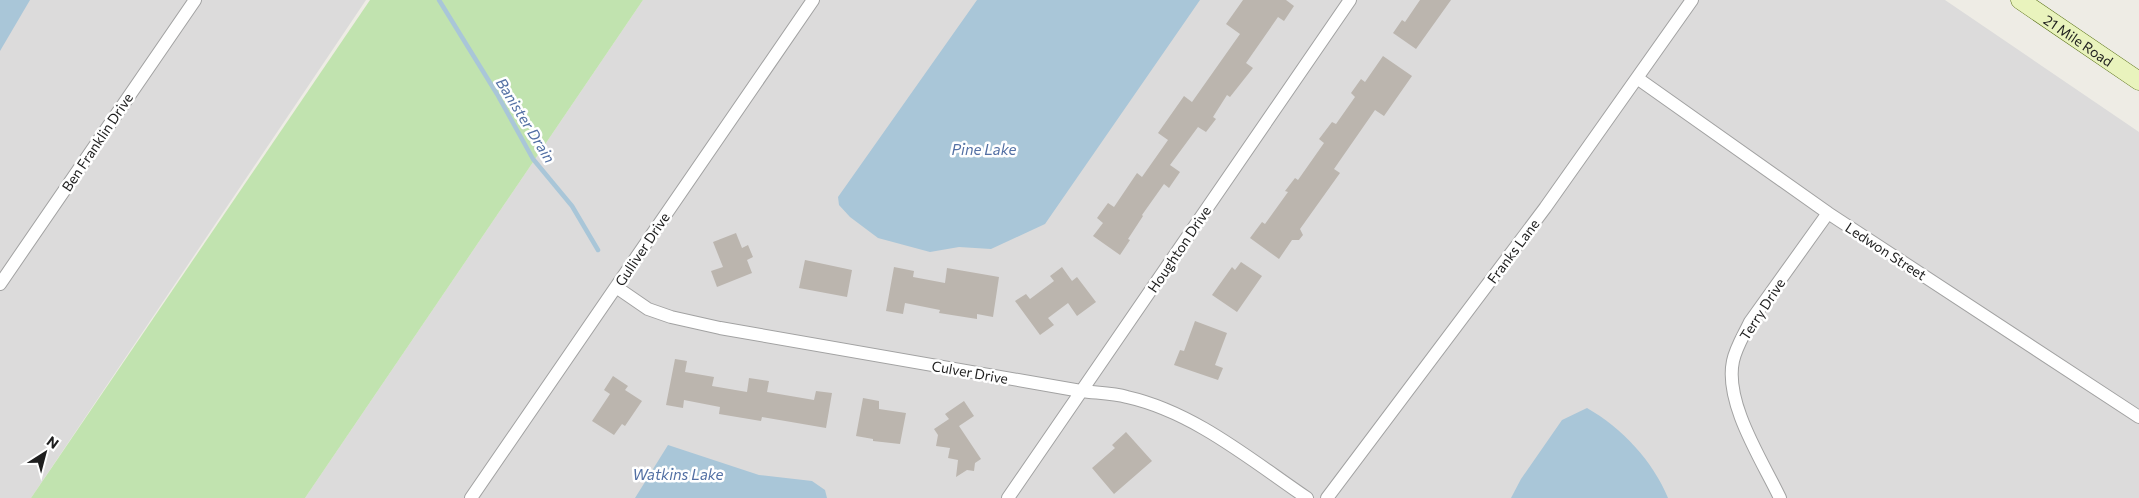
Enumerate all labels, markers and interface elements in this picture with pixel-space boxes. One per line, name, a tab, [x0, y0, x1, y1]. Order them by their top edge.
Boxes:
street label: 21 Mile Road	[2041, 10, 2116, 69]
water label: Banister Drain	[493, 74, 559, 166]
street label: Ben Franklin Drive	[58, 90, 136, 194]
water label: Pine Lake	[952, 140, 1016, 158]
street label: Houghton Drive	[1144, 202, 1214, 296]
street label: Gulliver Drive	[611, 209, 673, 289]
street label: Franks Lane	[1483, 216, 1543, 286]
street label: Ledwon Street	[1842, 219, 1930, 284]
street label: Terry Drive	[1736, 275, 1788, 343]
street label: Culver Drive	[930, 357, 1010, 387]
north arrow	[20, 428, 70, 478]
text: N	[44, 432, 62, 452]
water label: Watkins Lake	[633, 465, 724, 483]

